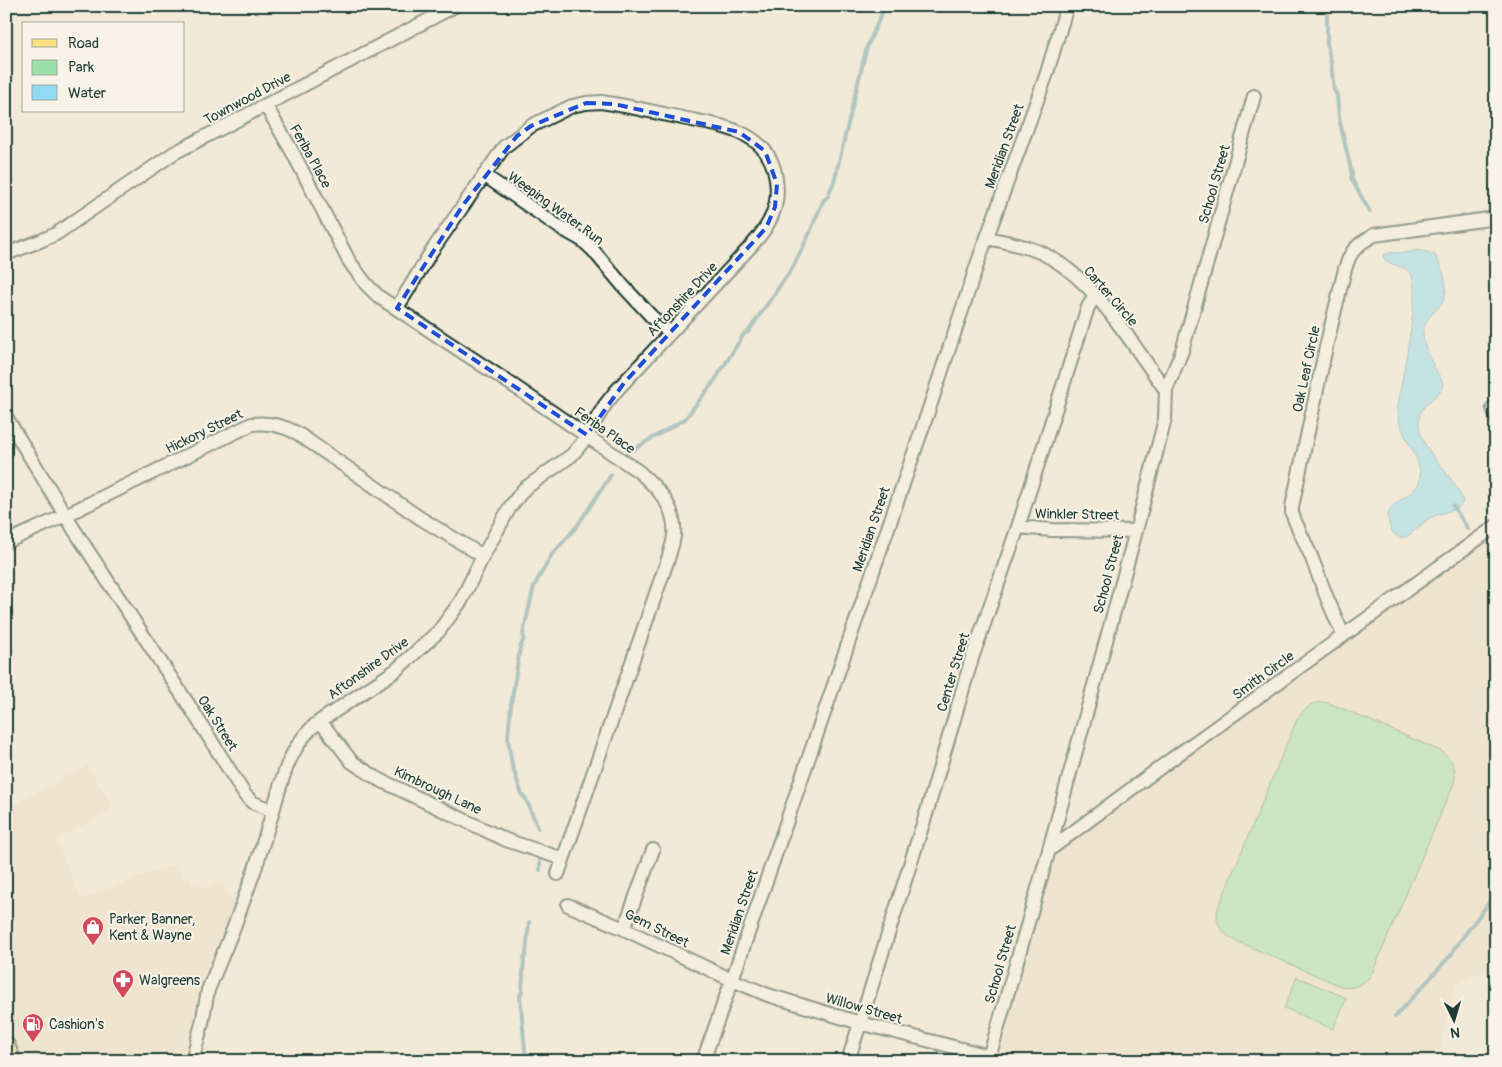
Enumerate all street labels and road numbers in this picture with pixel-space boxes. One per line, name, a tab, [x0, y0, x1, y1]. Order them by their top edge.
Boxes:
street label: Townwood Drive	[201, 68, 294, 129]
street label: Meridian Street	[981, 101, 1028, 191]
street label: Feriba Place	[286, 121, 335, 191]
street label: School Street	[1195, 142, 1234, 226]
street label: Weeping Water Run	[504, 168, 607, 249]
street label: Aftonshire Drive	[644, 259, 721, 340]
street label: Carter Circle	[1080, 263, 1141, 330]
street label: Oak Leaf Circle	[1289, 324, 1324, 414]
street label: Feriba Place	[571, 403, 639, 458]
street label: Hickory Street	[163, 405, 246, 457]
street label: Meridian Street	[849, 484, 894, 574]
street label: Winkler Street	[1035, 505, 1120, 524]
street label: School Street	[1090, 532, 1127, 616]
street label: Center Street	[933, 630, 974, 714]
street label: Aftonshire Drive	[325, 633, 412, 703]
street label: Smith Circle	[1229, 647, 1297, 703]
street label: Oak Street	[194, 692, 241, 754]
street label: Kimbrough Lane	[391, 763, 484, 818]
street label: Meridian Street	[717, 867, 762, 957]
street label: Gem Street	[622, 906, 692, 951]
street label: School Street	[981, 922, 1020, 1006]
street label: Willow Street	[824, 989, 904, 1028]

